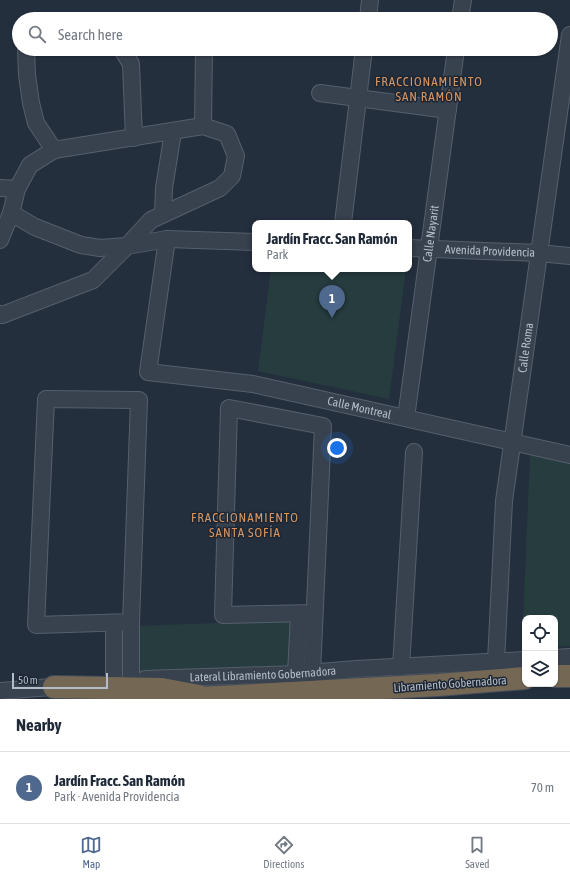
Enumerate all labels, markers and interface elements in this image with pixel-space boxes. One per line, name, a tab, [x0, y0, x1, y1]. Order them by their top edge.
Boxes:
search box	[12, 12, 558, 56]
icon: search	[26, 23, 48, 45]
text: Search here	[58, 26, 123, 43]
district label: FRACCIONAMIENTO SAN RAMÓN	[375, 74, 483, 104]
street label: Calle Nayarit	[420, 204, 442, 263]
popup	[252, 220, 412, 272]
text: Jardín Fracc. San Ramón	[267, 230, 397, 247]
street label: Avenida Providencia	[445, 242, 535, 260]
text: Park	[267, 247, 288, 262]
pin: 1	[319, 285, 345, 318]
street label: Calle Roma	[515, 322, 536, 374]
street label: Calle Montreal	[326, 394, 393, 422]
your location	[327, 438, 347, 458]
district label: FRACCIONAMIENTO SANTA SOFÍA	[191, 510, 299, 540]
map controls	[522, 615, 558, 687]
button: locate	[522, 615, 558, 651]
button: layers	[522, 651, 558, 687]
street label: Lateral Libramiento Gobernadora	[189, 664, 337, 685]
scale bar	[12, 671, 108, 690]
street label: Libramiento Gobernadora	[393, 673, 507, 695]
text: 50 m	[18, 674, 38, 686]
text: Nearby	[16, 715, 62, 735]
text: Jardín Fracc. San Ramón	[54, 772, 185, 789]
text: 1	[26, 780, 32, 795]
text: 70 m	[531, 780, 554, 795]
text: Park · Avenida Providencia	[54, 789, 180, 804]
tab: Map	[80, 834, 102, 870]
tab: Directions	[263, 834, 304, 870]
tab: Saved	[465, 834, 490, 870]

